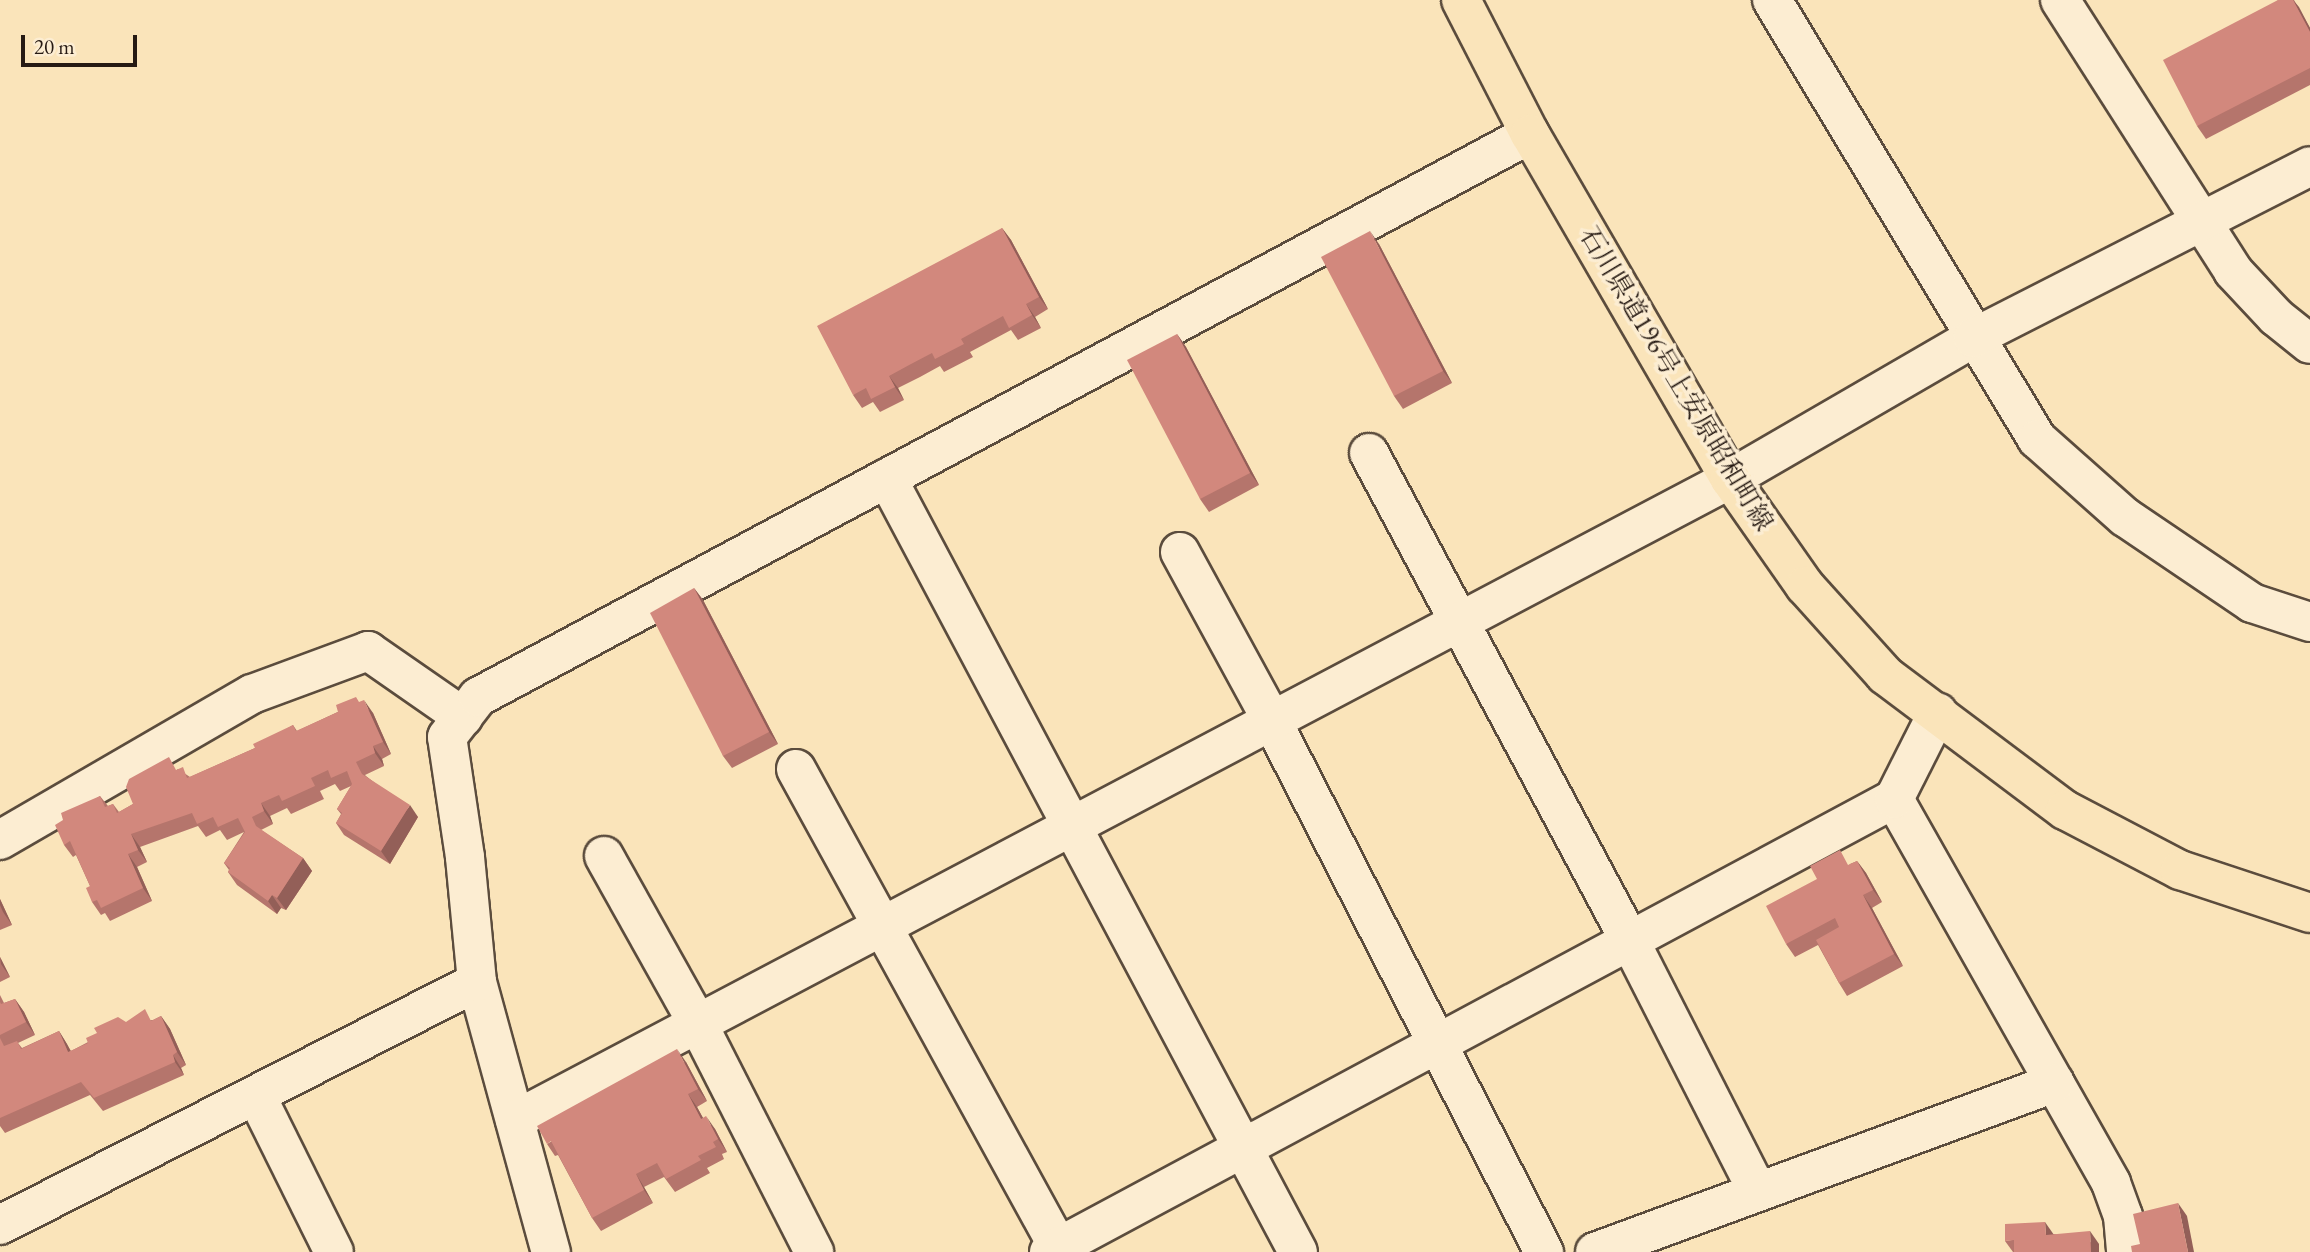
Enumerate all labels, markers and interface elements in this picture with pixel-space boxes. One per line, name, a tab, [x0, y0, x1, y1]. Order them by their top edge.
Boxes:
scale bar	[24, 21, 140, 65]
text: 20 m	[34, 33, 75, 60]
street label: 石川県道196号上安原昭和町線	[1573, 221, 1779, 537]

